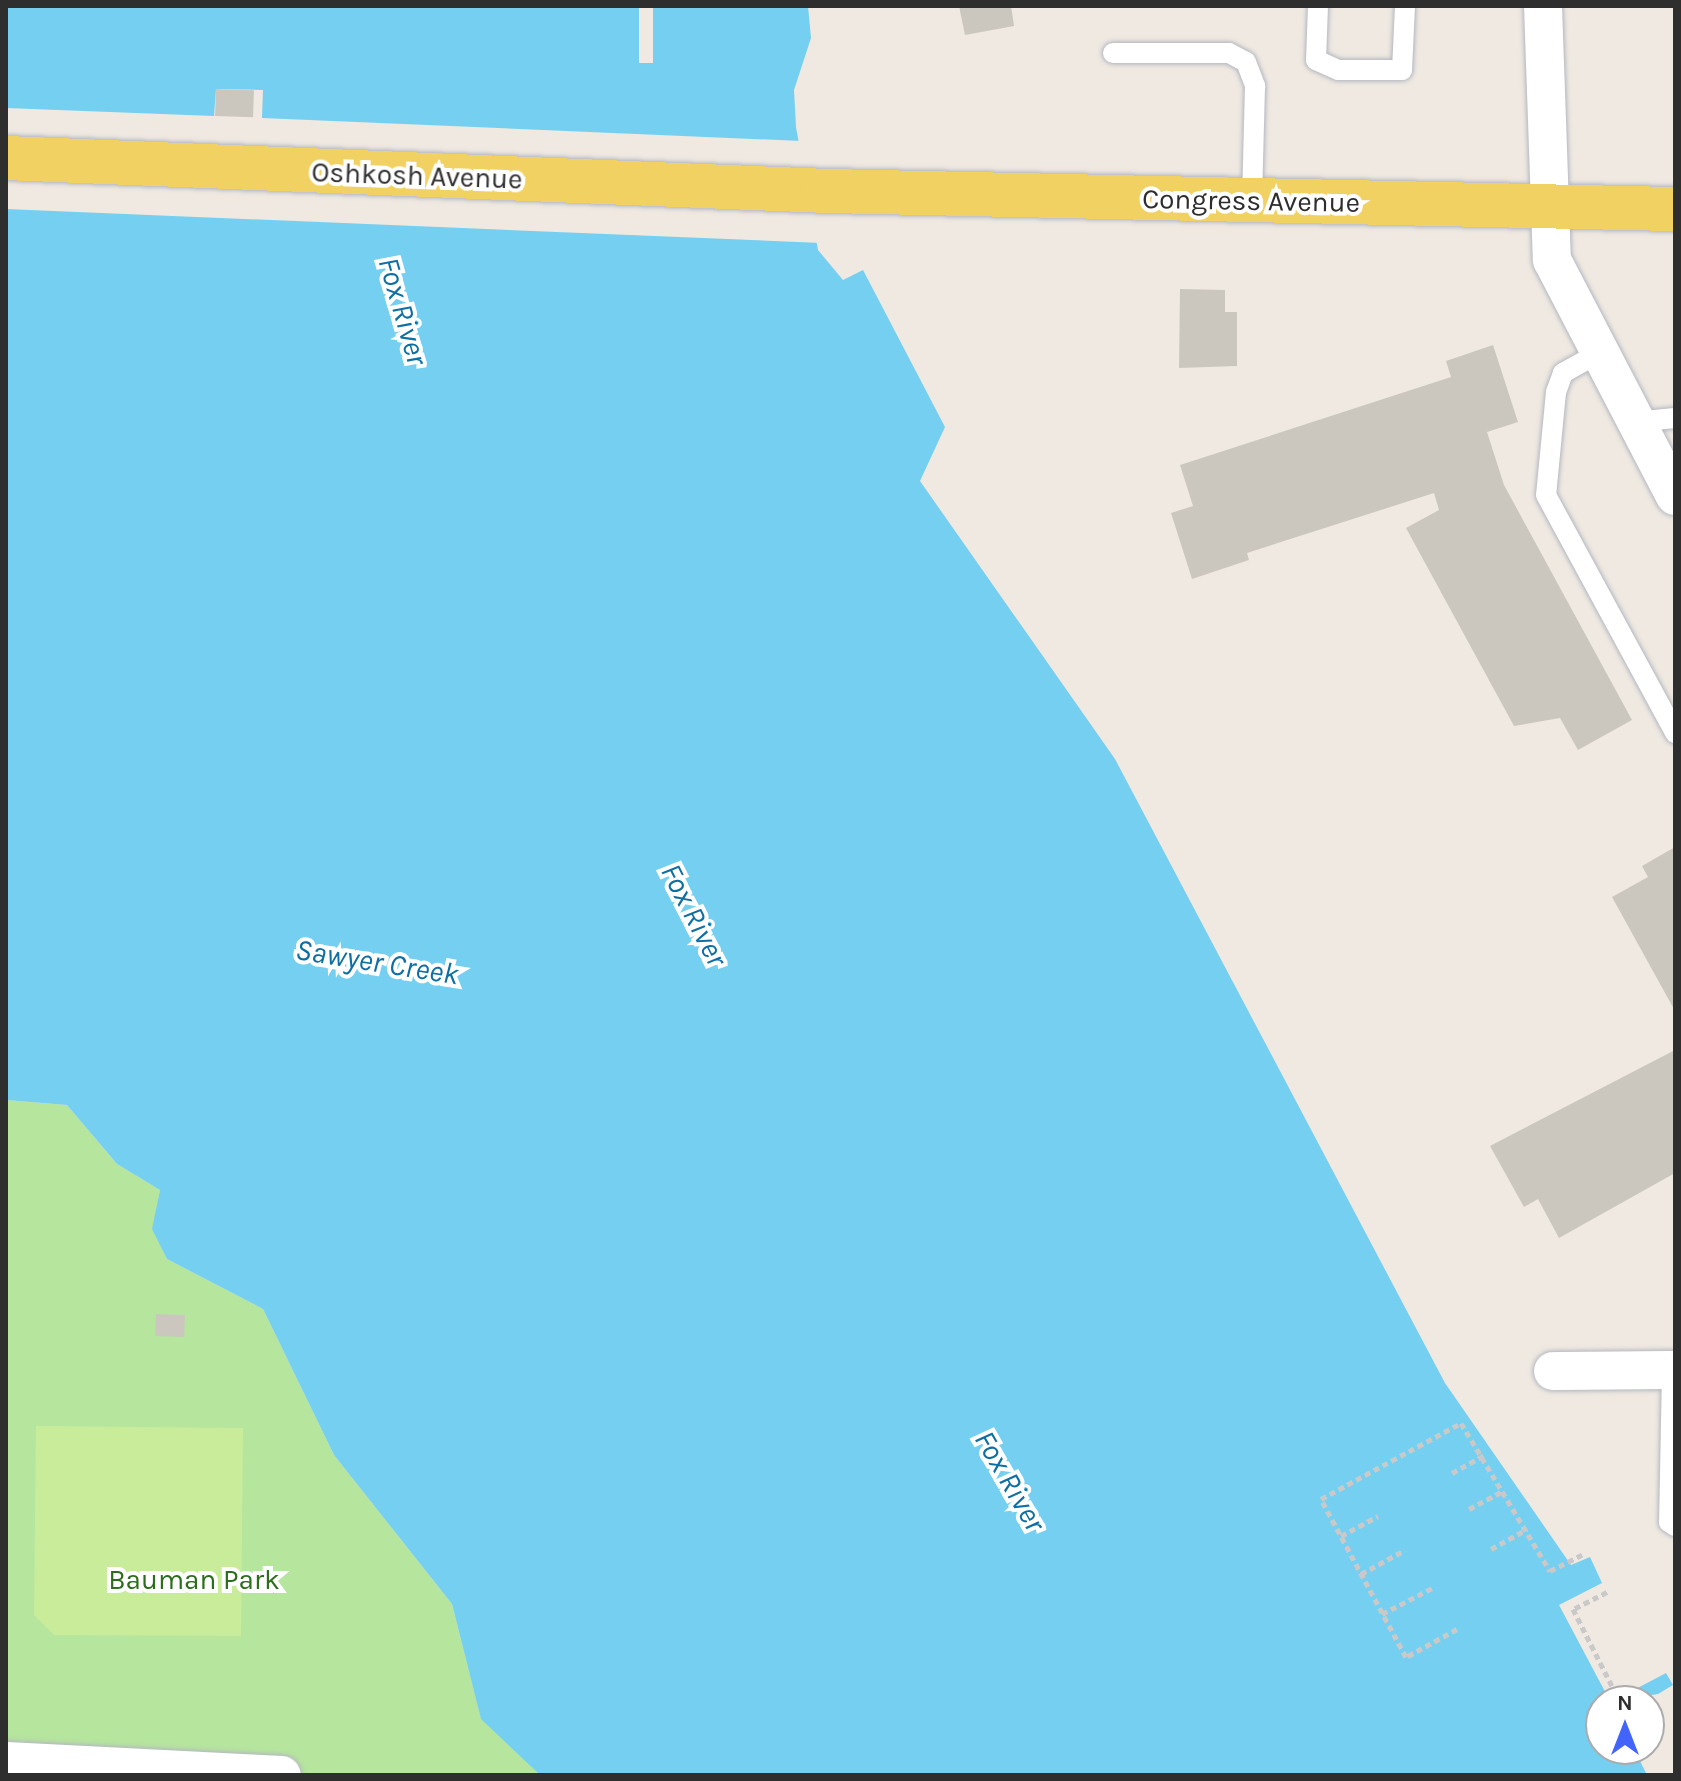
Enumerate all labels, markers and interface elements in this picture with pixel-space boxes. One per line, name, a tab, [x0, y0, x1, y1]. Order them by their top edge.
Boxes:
street label: Oshkosh Avenue	[311, 156, 523, 196]
street label: Congress Avenue	[1142, 182, 1360, 220]
water label: Fox River	[370, 253, 436, 369]
water label: Fox River	[653, 857, 735, 973]
water label: Sawyer Creek	[293, 931, 461, 993]
water label: Fox River	[967, 1424, 1053, 1538]
park label: Bauman Park	[108, 1563, 280, 1597]
north arrow	[1585, 1685, 1665, 1765]
text: N	[1617, 1690, 1633, 1716]

